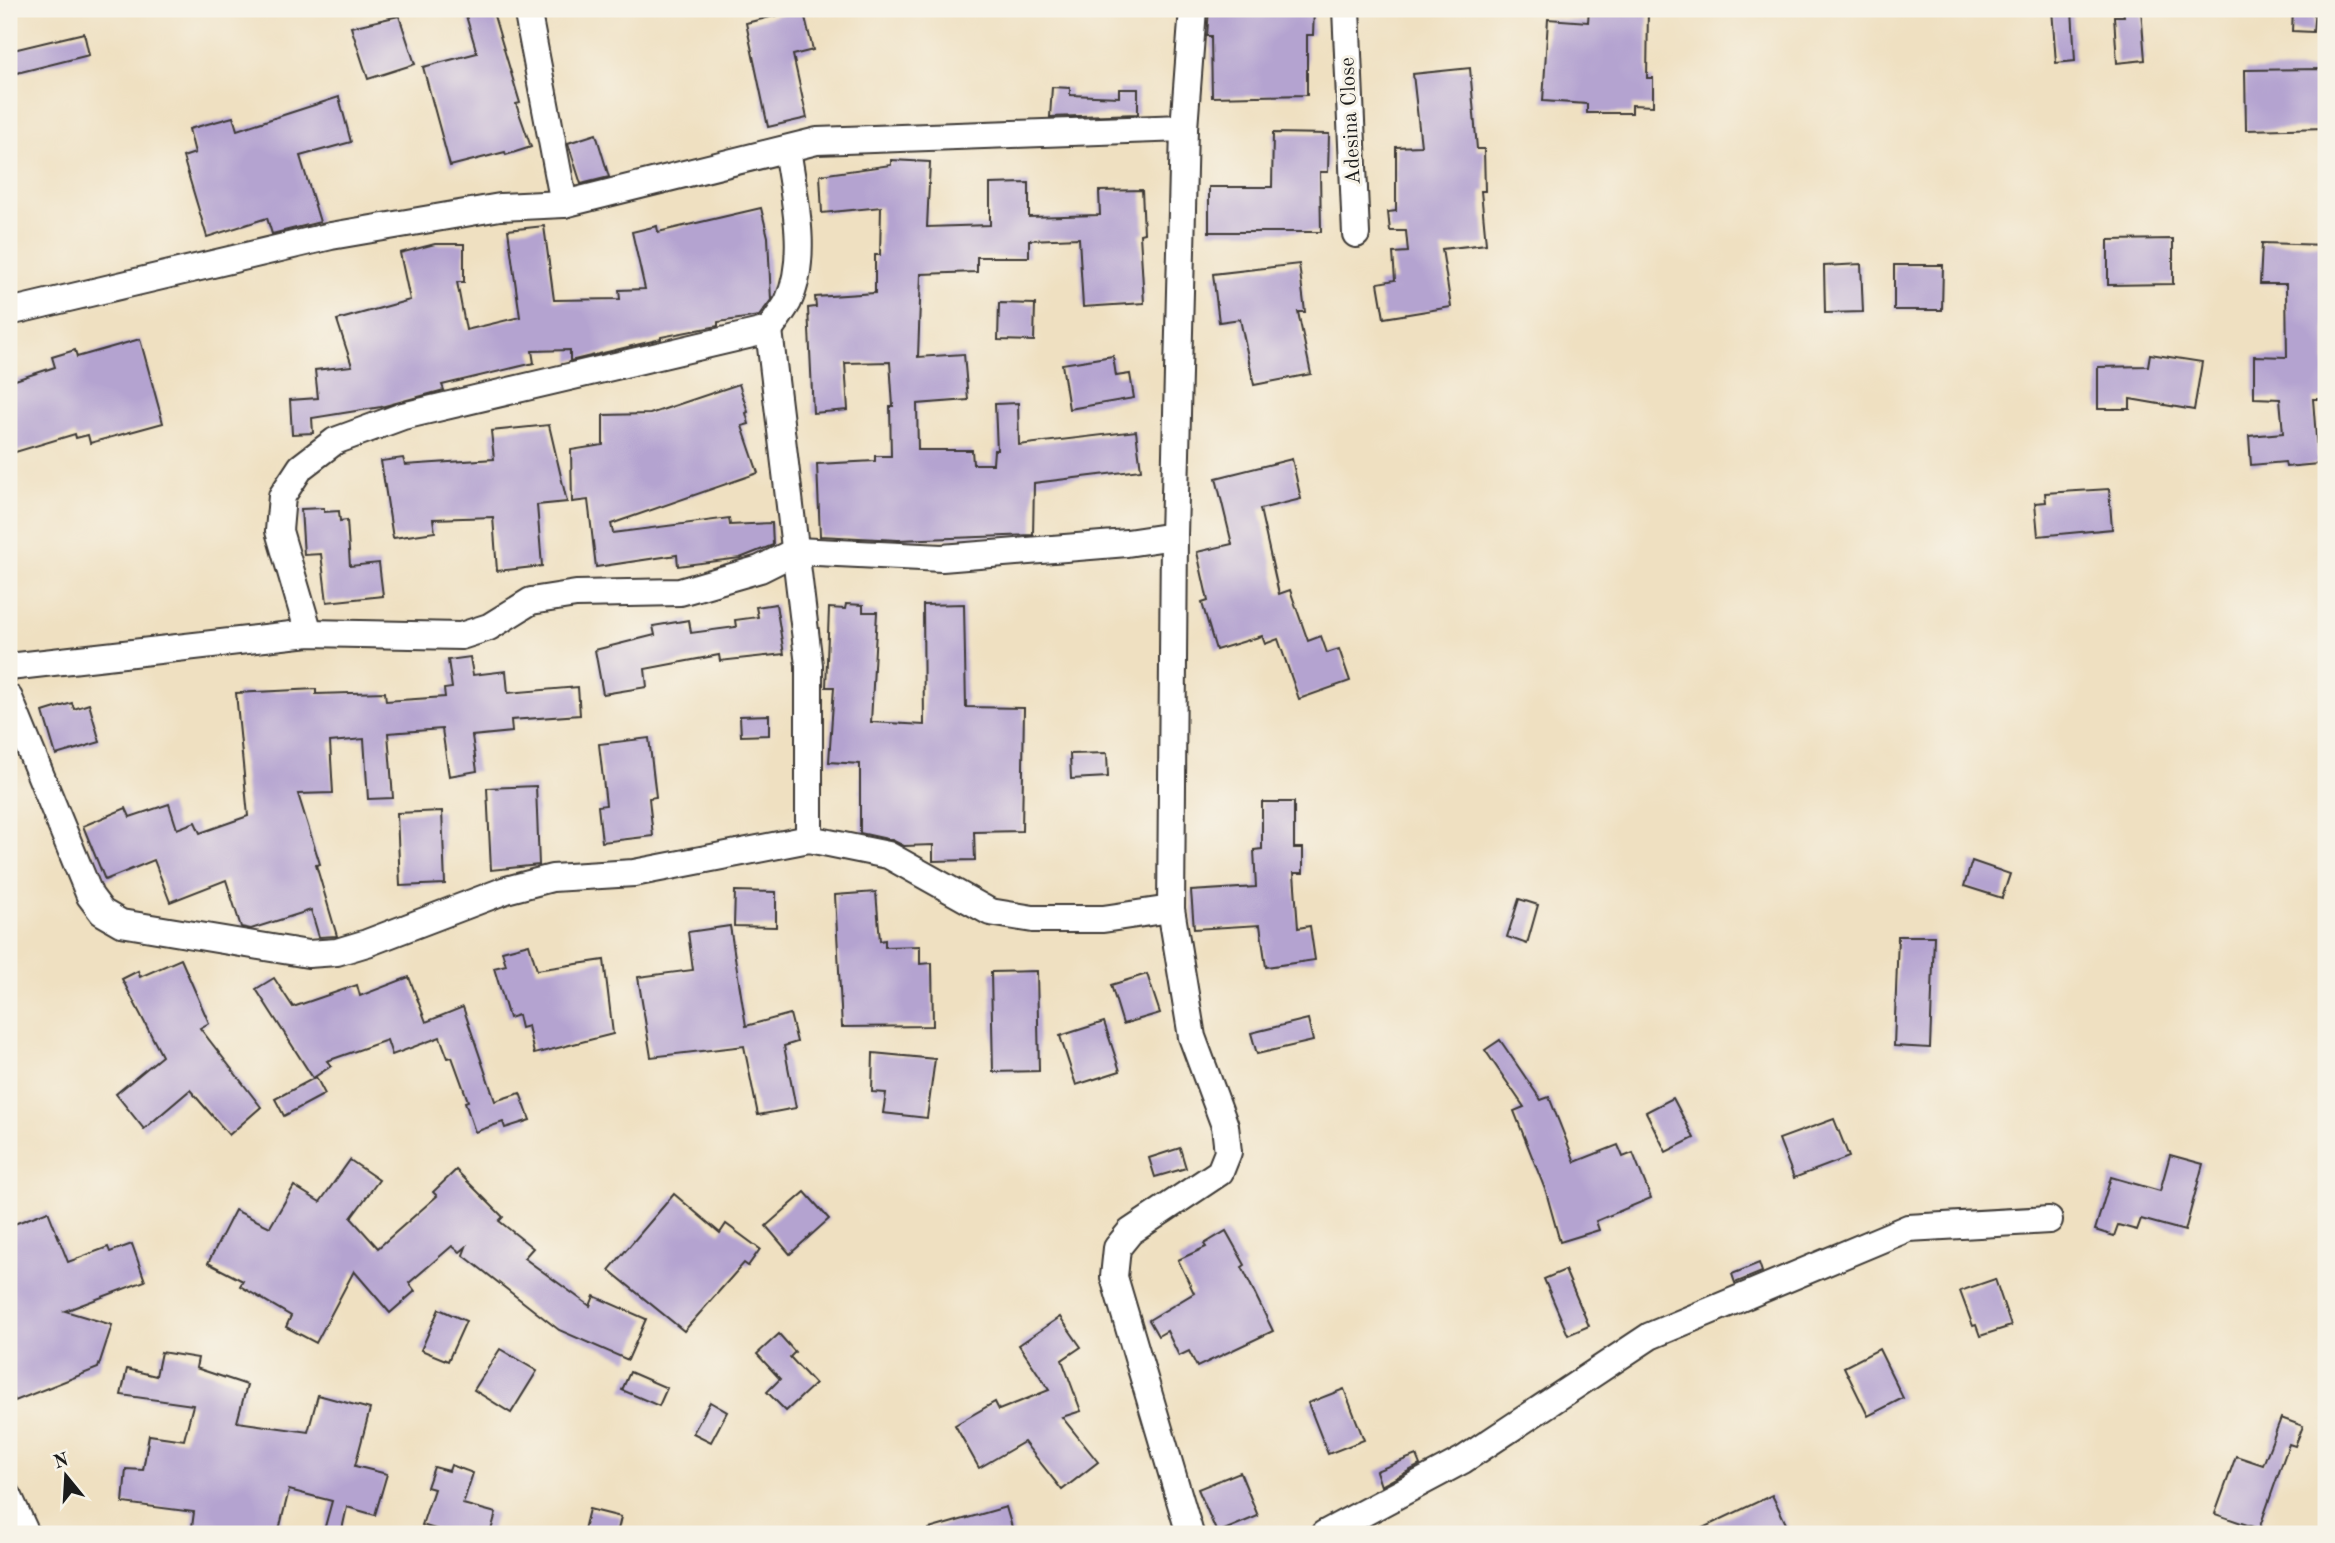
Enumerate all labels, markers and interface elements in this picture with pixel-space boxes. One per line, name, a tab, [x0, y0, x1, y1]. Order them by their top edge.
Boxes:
street label: Adesina Close	[1337, 57, 1365, 185]
north arrow	[32, 1442, 102, 1512]
text: N	[52, 1451, 72, 1473]

